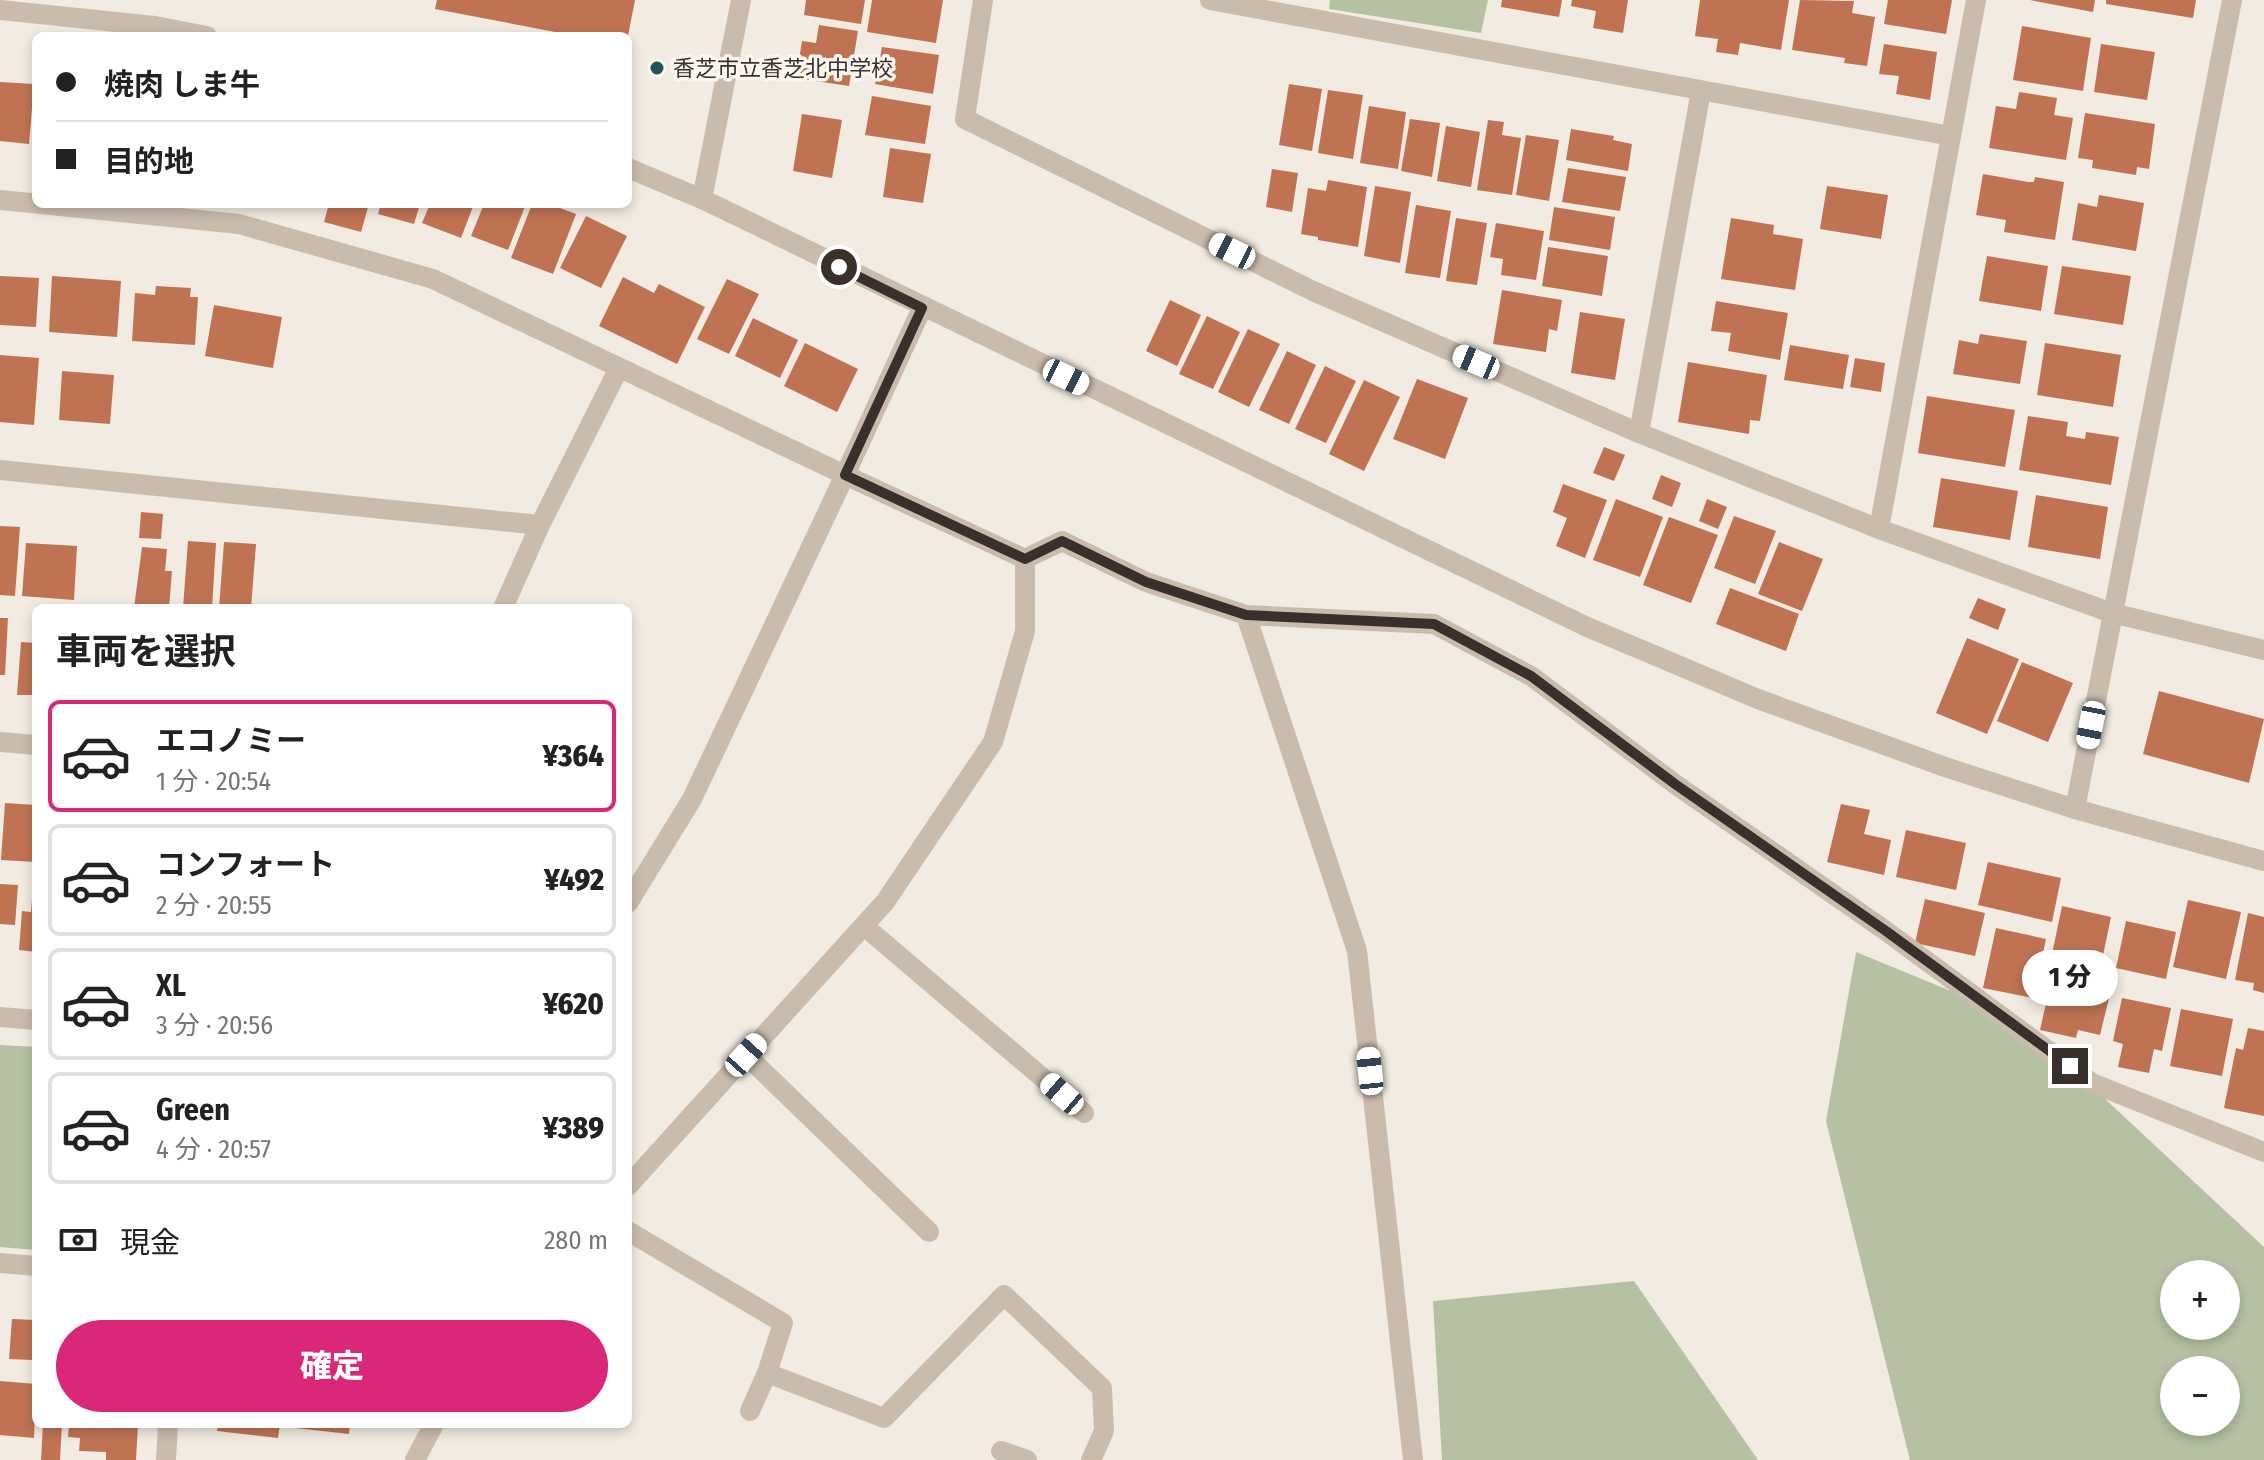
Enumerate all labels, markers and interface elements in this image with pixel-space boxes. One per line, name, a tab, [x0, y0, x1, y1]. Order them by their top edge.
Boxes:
place label: 香芝市立香芝北中学校	[673, 55, 893, 82]
marker: 香芝市立香芝北中学校	[648, 59, 666, 77]
text: 焼肉 しま牛	[104, 67, 260, 103]
text: 目的地	[104, 144, 194, 180]
car	[1205, 230, 1259, 272]
route start	[821, 249, 857, 285]
car	[1449, 342, 1503, 382]
car	[1039, 356, 1093, 398]
text: 車両を選択	[56, 630, 236, 674]
car	[2075, 699, 2107, 751]
icon: car	[60, 720, 132, 792]
text: エコノミー	[156, 723, 306, 759]
text: ¥364	[542, 738, 604, 774]
text: 1 分 · 20:54	[156, 766, 271, 797]
icon: car	[60, 844, 132, 916]
text: コンフォート	[156, 847, 335, 883]
text: ¥492	[544, 862, 604, 898]
text: 2 分 · 20:55	[156, 890, 272, 921]
callout: 1 分	[2022, 950, 2118, 1006]
text: 1 分	[2049, 962, 2091, 993]
icon: car	[60, 968, 132, 1040]
text: XL	[156, 968, 186, 1004]
text: ¥620	[543, 986, 604, 1022]
text: 3 分 · 20:56	[156, 1010, 273, 1041]
car	[721, 1029, 771, 1081]
car	[1356, 1046, 1384, 1096]
route end	[2052, 1048, 2088, 1084]
car	[1036, 1069, 1088, 1119]
icon: car	[60, 1092, 132, 1164]
text: Green	[156, 1092, 230, 1128]
text: ¥389	[542, 1110, 604, 1146]
text: 4 分 · 20:57	[156, 1134, 271, 1165]
icon: cash	[56, 1218, 100, 1262]
text: 現金	[120, 1225, 180, 1261]
text: 280 m	[544, 1225, 608, 1256]
map controls	[2160, 1260, 2240, 1436]
button: +	[2160, 1260, 2240, 1340]
button: 確定	[56, 1320, 608, 1412]
button: −	[2160, 1356, 2240, 1436]

